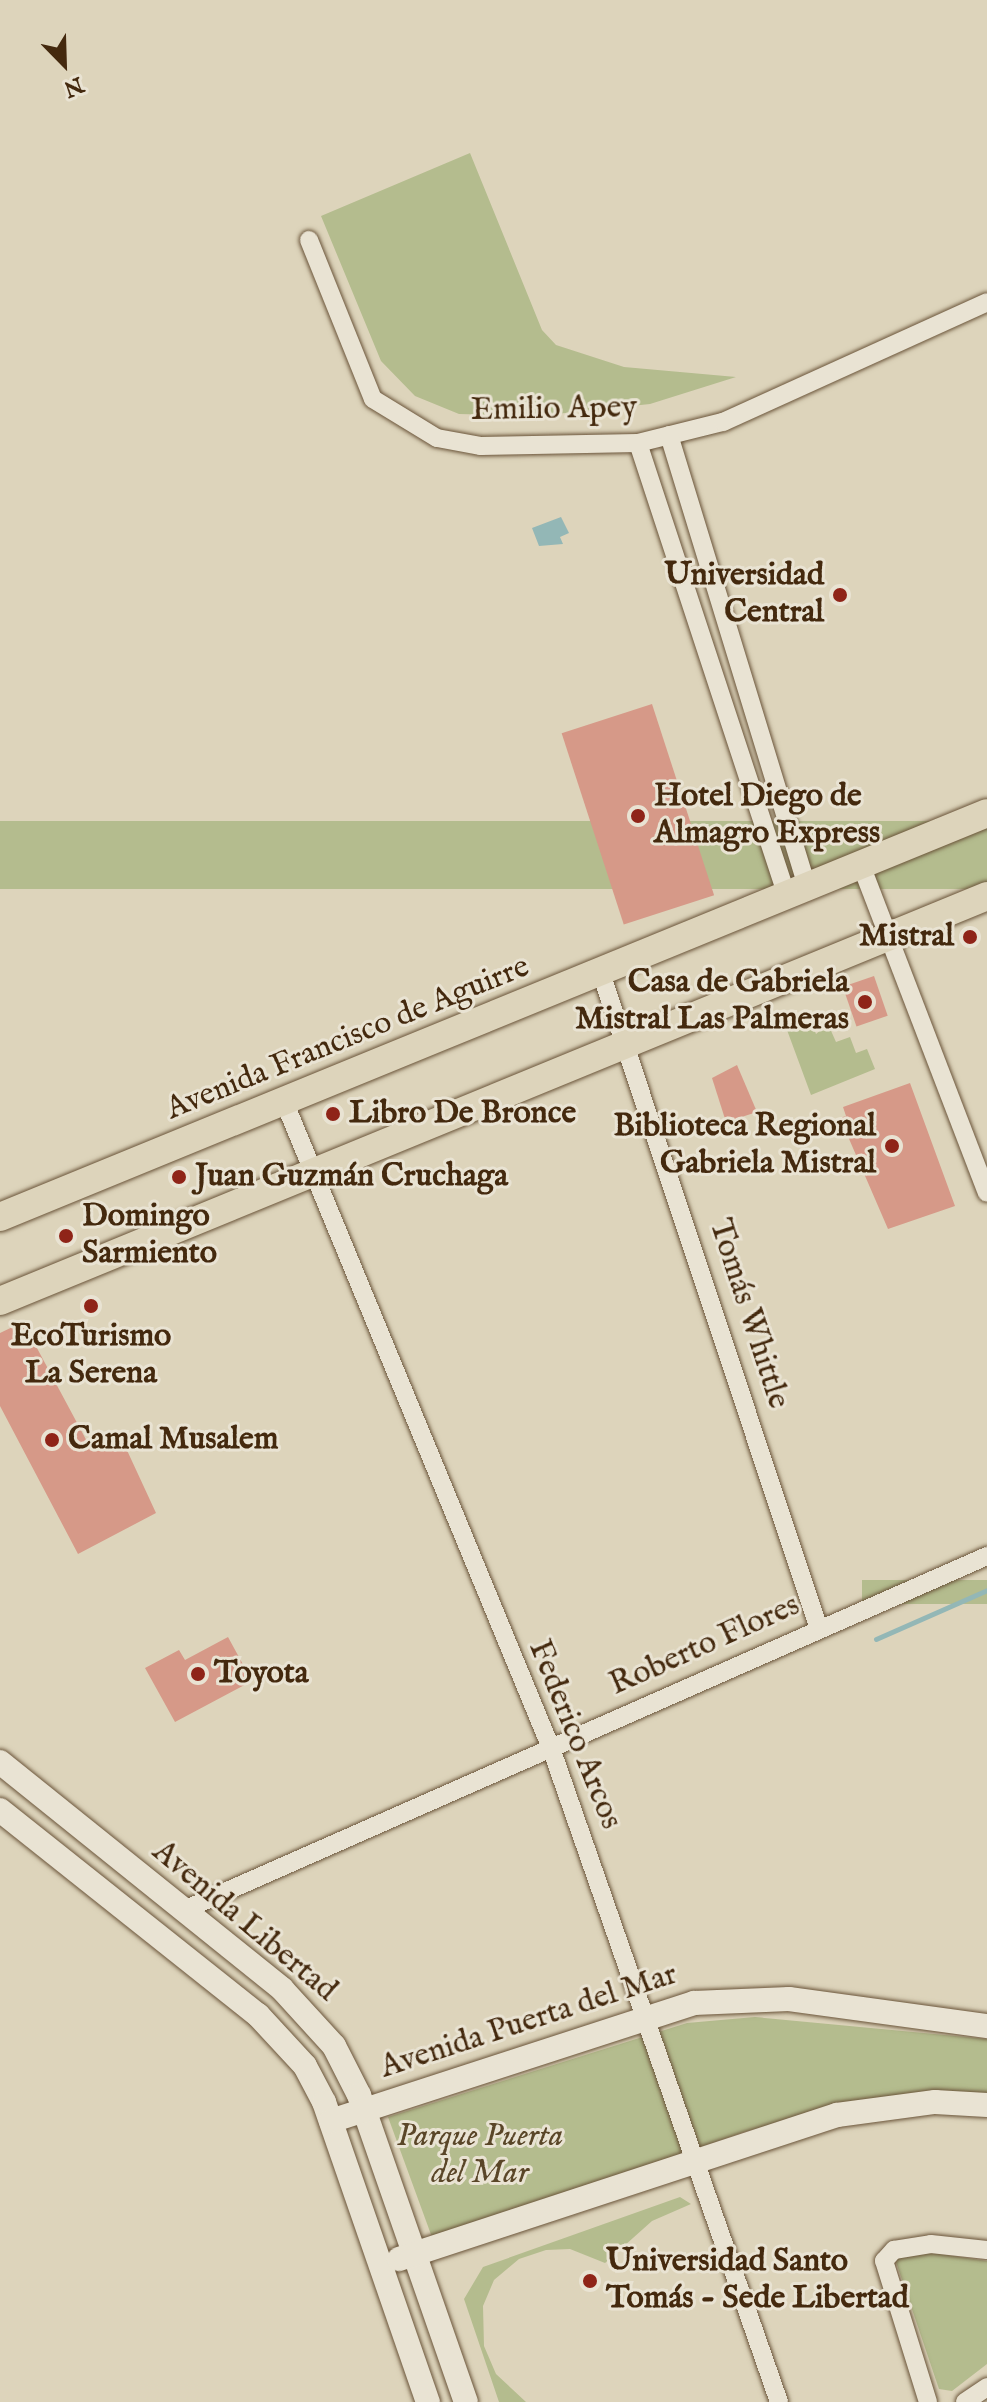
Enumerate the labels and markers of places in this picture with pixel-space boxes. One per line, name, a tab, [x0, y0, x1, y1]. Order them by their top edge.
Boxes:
place label: Universidad Central	[664, 558, 824, 633]
marker: Universidad Central	[831, 586, 849, 604]
place label: Hotel Diego de Almagro Express	[654, 779, 880, 854]
marker: Hotel Diego de Almagro Express	[629, 807, 647, 825]
place label: Mistral	[859, 918, 954, 956]
marker: Mistral	[961, 928, 979, 946]
place label: Casa de Gabriela Mistral Las Palmeras	[575, 965, 849, 1040]
marker: Casa de Gabriela Mistral Las Palmeras	[856, 993, 874, 1011]
place label: Libro De Bronce	[349, 1095, 576, 1133]
marker: Libro De Bronce	[324, 1105, 342, 1123]
place label: Biblioteca Regional Gabriela Mistral	[613, 1109, 876, 1184]
marker: Biblioteca Regional Gabriela Mistral	[883, 1137, 901, 1155]
place label: Juan Guzmán Cruchaga	[195, 1158, 508, 1196]
marker: Juan Guzmán Cruchaga	[170, 1168, 188, 1186]
place label: Domingo Sarmiento	[82, 1199, 217, 1274]
marker: Domingo Sarmiento	[57, 1227, 75, 1245]
marker: EcoTurismo La Serena	[82, 1297, 100, 1315]
place label: EcoTurismo La Serena	[11, 1319, 171, 1394]
place label: Camal Musalem	[68, 1421, 278, 1459]
marker: Camal Musalem	[43, 1431, 61, 1449]
place label: Toyota	[214, 1655, 309, 1693]
marker: Toyota	[189, 1665, 207, 1683]
place label: Universidad Santo Tomás - Sede Libertad	[606, 2244, 909, 2319]
marker: Universidad Santo Tomás - Sede Libertad	[581, 2272, 599, 2290]

